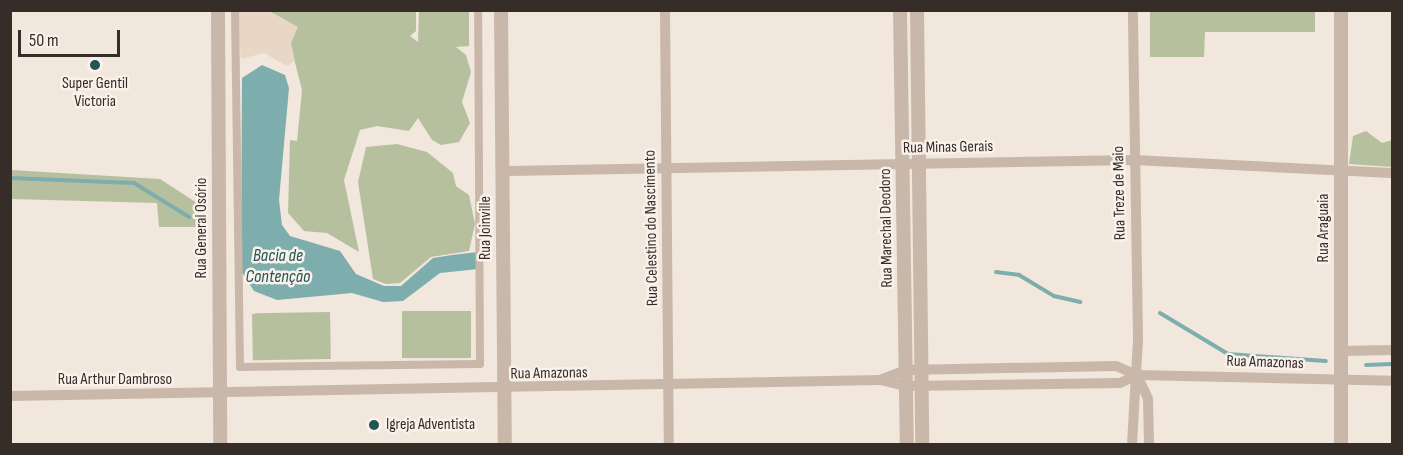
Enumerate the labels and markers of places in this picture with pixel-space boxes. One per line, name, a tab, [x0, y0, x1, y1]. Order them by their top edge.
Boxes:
marker: Super Gentil Victoria	[88, 58, 102, 72]
place label: Super Gentil Victoria	[62, 74, 128, 112]
place label: Igreja Adventista	[386, 415, 475, 435]
marker: Igreja Adventista	[367, 418, 381, 432]

